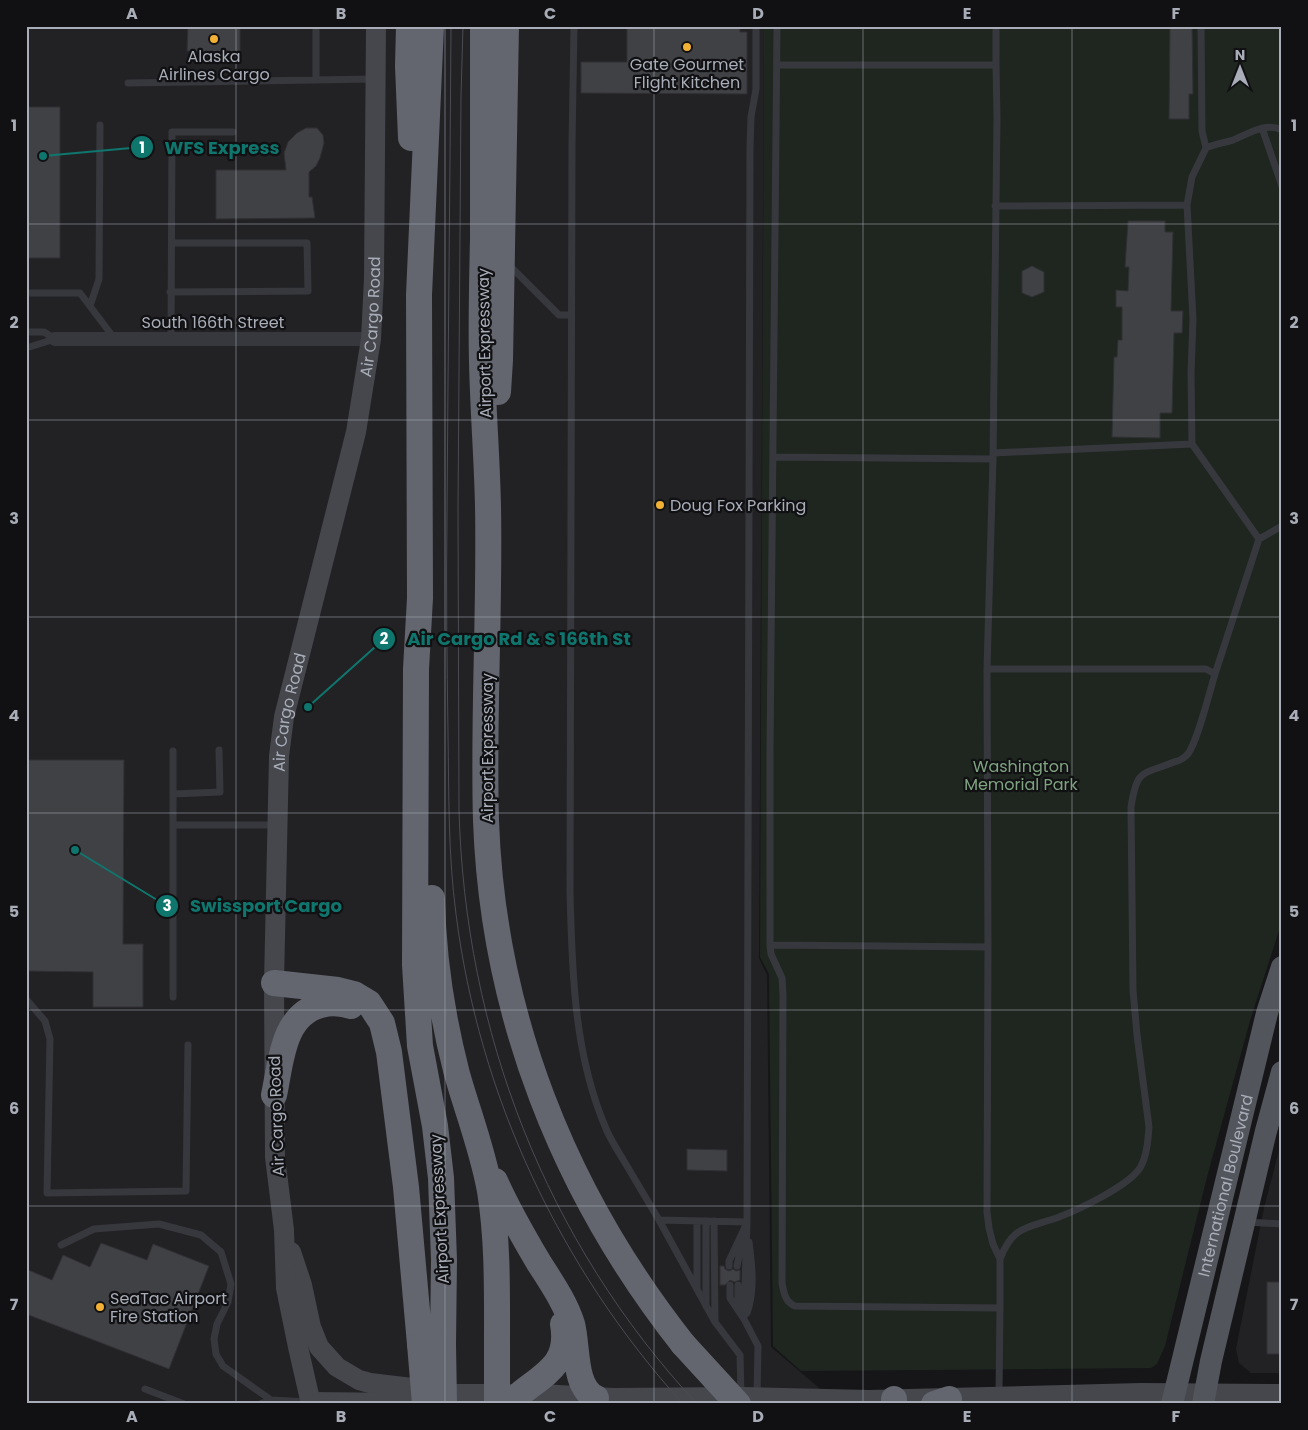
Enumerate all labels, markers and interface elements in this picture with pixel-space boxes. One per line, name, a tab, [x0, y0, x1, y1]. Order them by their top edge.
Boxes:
text: A	[126, 2, 138, 25]
text: B	[336, 2, 346, 25]
text: C	[544, 2, 556, 25]
text: D	[752, 2, 764, 25]
text: E	[963, 2, 971, 25]
text: F	[1172, 2, 1181, 25]
marker: Alaska Airlines Cargo	[208, 33, 220, 45]
marker: Gate Gourmet Flight Kitchen	[681, 41, 693, 53]
north arrow	[1216, 42, 1266, 92]
place label: Alaska Airlines Cargo	[158, 45, 270, 86]
text: N	[1235, 45, 1245, 65]
place label: Gate Gourmet Flight Kitchen	[630, 53, 744, 94]
text: 1	[11, 114, 17, 137]
text: 1	[1291, 114, 1297, 137]
callout: WFS Express	[129, 131, 289, 164]
text: WFS Express	[164, 135, 280, 160]
text: 1	[139, 137, 145, 158]
street label: Air Cargo Road	[354, 256, 386, 379]
street label: Airport Expressway	[472, 268, 497, 418]
text: 2	[9, 311, 19, 334]
street label: South 166th Street	[142, 311, 285, 334]
text: 2	[1289, 311, 1299, 334]
place label: Doug Fox Parking	[670, 494, 806, 517]
marker: Doug Fox Parking	[654, 499, 666, 511]
text: 3	[9, 507, 19, 530]
text: 3	[1289, 507, 1299, 530]
callout: Air Cargo Rd & S 166th St	[372, 622, 640, 655]
text: Air Cargo Rd & S 166th St	[407, 626, 631, 651]
text: 2	[380, 628, 389, 649]
street label: Air Cargo Road	[268, 650, 312, 772]
street label: Airport Expressway	[476, 673, 499, 823]
text: 4	[9, 704, 20, 727]
text: 4	[1289, 704, 1300, 727]
park label: Washington Memorial Park	[964, 755, 1079, 796]
callout: Swissport Cargo	[155, 889, 352, 922]
text: Swissport Cargo	[190, 893, 342, 918]
text: 3	[162, 895, 172, 916]
text: 5	[9, 900, 19, 923]
text: 5	[1289, 900, 1299, 923]
street label: Air Cargo Road	[263, 1055, 290, 1177]
street label: International Boulevard	[1192, 1092, 1259, 1279]
text: 6	[9, 1097, 19, 1120]
text: 6	[1289, 1097, 1299, 1120]
street label: Airport Expressway	[424, 1133, 455, 1284]
place label: SeaTac Airport Fire Station	[110, 1287, 227, 1328]
text: 7	[10, 1293, 19, 1316]
text: 7	[1290, 1293, 1299, 1316]
marker: SeaTac Airport Fire Station	[94, 1301, 106, 1313]
text: A	[126, 1405, 138, 1428]
text: B	[336, 1405, 346, 1428]
text: C	[544, 1405, 556, 1428]
text: D	[752, 1405, 764, 1428]
text: E	[963, 1405, 971, 1428]
text: F	[1172, 1405, 1181, 1428]

